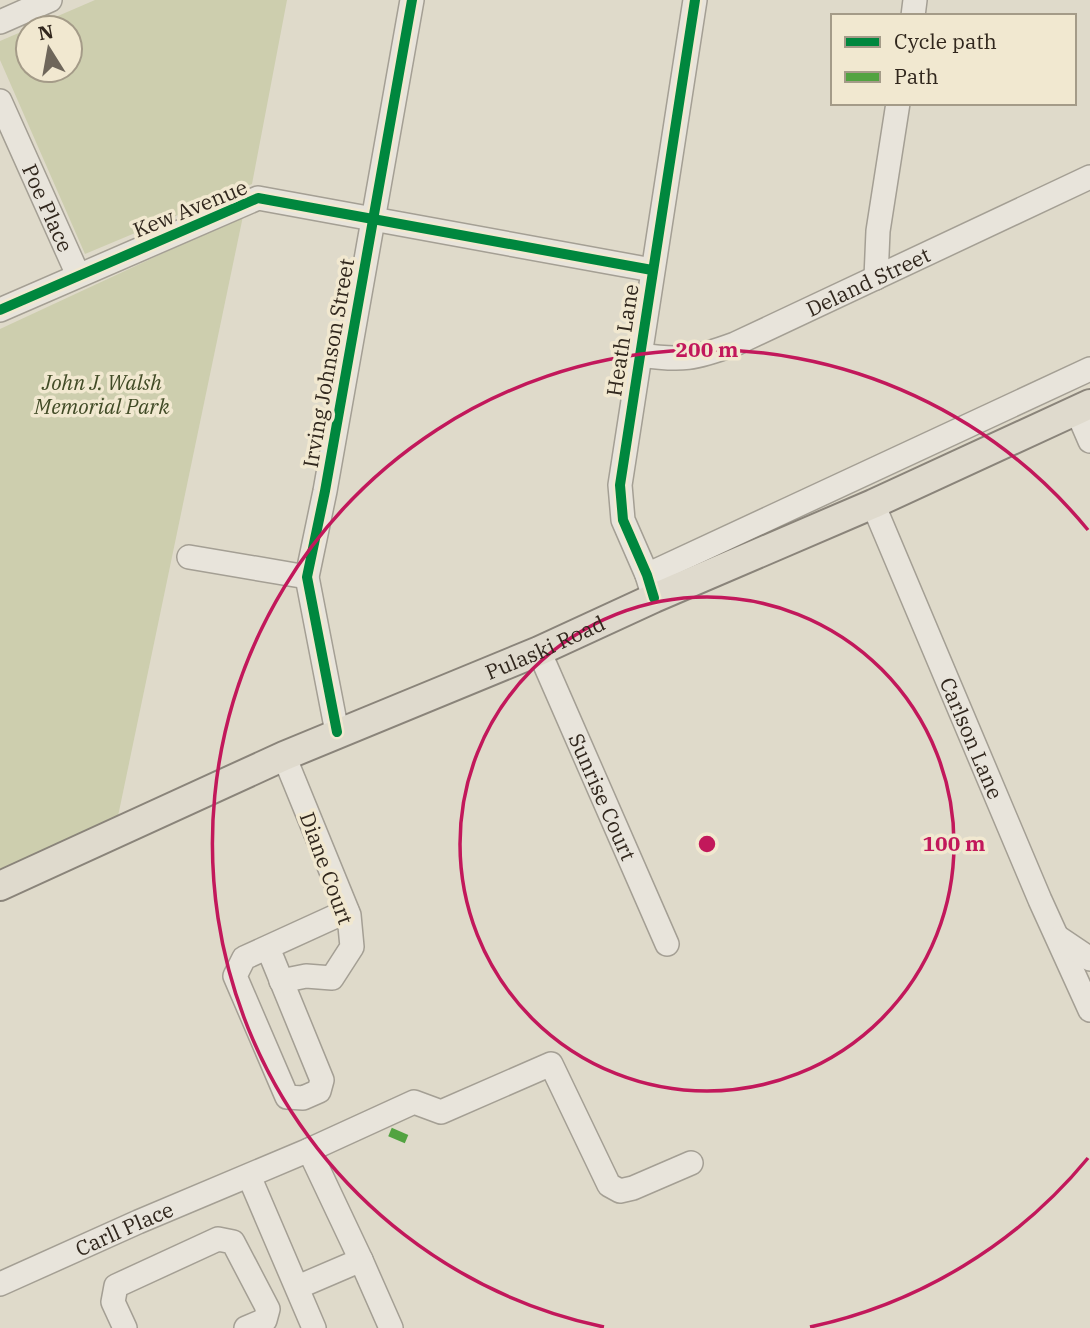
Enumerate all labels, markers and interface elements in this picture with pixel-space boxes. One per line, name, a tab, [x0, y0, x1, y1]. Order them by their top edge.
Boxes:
north arrow	[14, 14, 84, 84]
legend	[831, 14, 1076, 105]
text: N	[36, 19, 55, 46]
text: Cycle path	[894, 27, 997, 55]
text: Path	[894, 62, 939, 90]
street label: Poe Place	[16, 159, 80, 256]
street label: Kew Avenue	[129, 172, 251, 244]
street label: Deland Street	[801, 240, 934, 323]
street label: Irving Johnson Street	[296, 256, 360, 470]
street label: Heath Lane	[599, 282, 645, 398]
text: 200 m	[675, 335, 739, 363]
park label: John J. Walsh Memorial Park	[33, 368, 171, 420]
street label: Pulaski Road	[481, 609, 609, 686]
street label: Carlson Lane	[934, 673, 1010, 803]
street label: Sunrise Court	[563, 729, 643, 865]
street label: Diane Court	[294, 808, 360, 928]
text: 100 m	[922, 829, 986, 857]
centre of rings	[695, 832, 719, 856]
street label: Carll Place	[71, 1195, 178, 1262]

